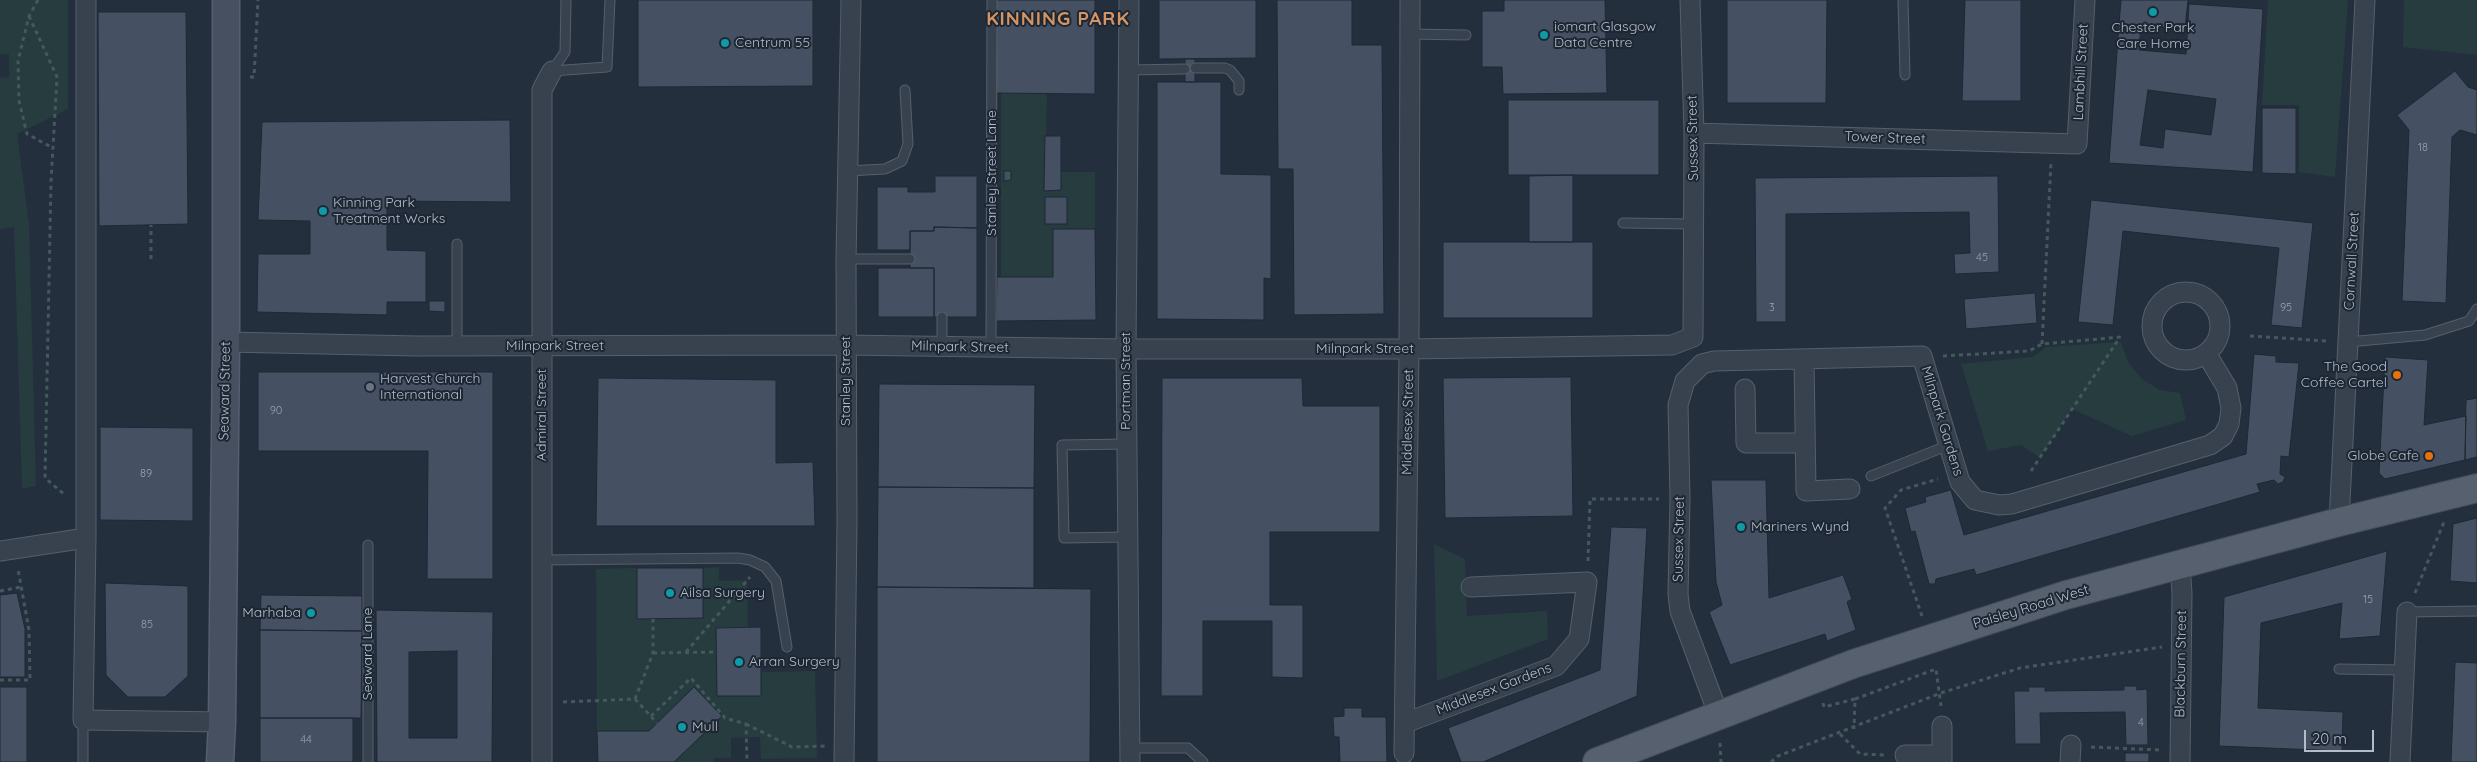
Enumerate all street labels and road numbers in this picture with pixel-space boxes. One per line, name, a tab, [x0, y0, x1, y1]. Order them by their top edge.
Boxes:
street label: Lambhill Street	[2070, 23, 2092, 121]
street label: Sussex Street	[1684, 95, 1702, 181]
street label: Stanley Street Lane	[984, 110, 1000, 236]
street label: Tower Street	[1844, 128, 1926, 148]
street label: Cornwall Street	[2341, 211, 2363, 311]
street label: Portman Street	[1118, 332, 1134, 430]
street label: Stanley Street	[838, 336, 854, 426]
street label: Milnpark Street	[506, 338, 604, 354]
street label: Milnpark Street	[911, 338, 1009, 356]
street label: Seaward Street	[216, 341, 234, 441]
street label: Milnpark Street	[1316, 341, 1414, 357]
street label: Milnpark Gardens	[1917, 364, 1967, 478]
street label: Admiral Street	[534, 369, 550, 461]
street label: Middlesex Street	[1399, 369, 1417, 475]
street label: Sussex Street	[1670, 496, 1688, 582]
street label: Paisley Road West	[1971, 581, 2091, 633]
street label: Seaward Lane	[360, 608, 376, 700]
street label: Blackburn Street	[2172, 610, 2190, 718]
street label: Middlesex Gardens	[1434, 659, 1554, 719]

